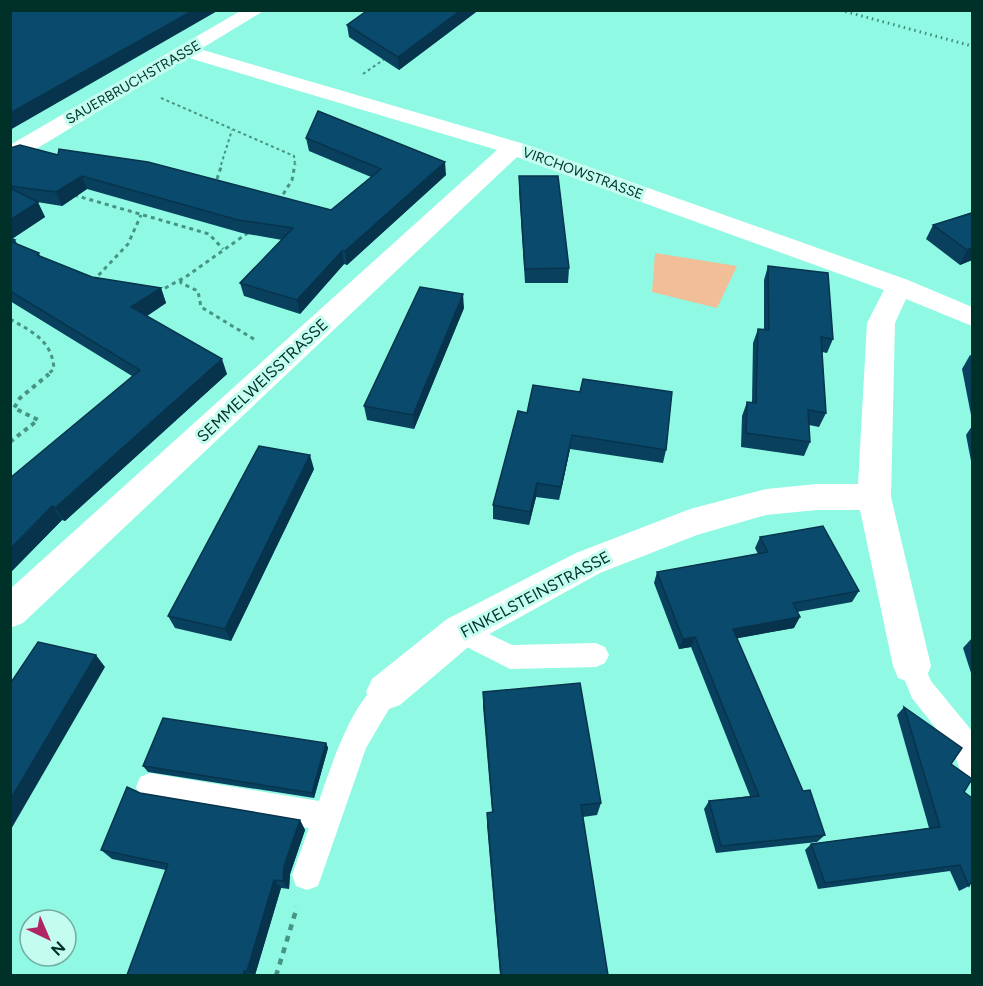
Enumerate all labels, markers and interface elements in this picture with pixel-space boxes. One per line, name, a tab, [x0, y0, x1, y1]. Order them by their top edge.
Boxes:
street label: SAUERBRUCHSTRASSE	[63, 37, 204, 128]
street label: VIRCHOWSTRASSE	[520, 144, 645, 203]
street label: SEMMELWEISSTRASSE	[193, 315, 332, 446]
street label: FINKELSTEINSTRASSE	[457, 547, 613, 642]
north arrow	[18, 908, 78, 968]
text: N	[47, 937, 69, 960]

